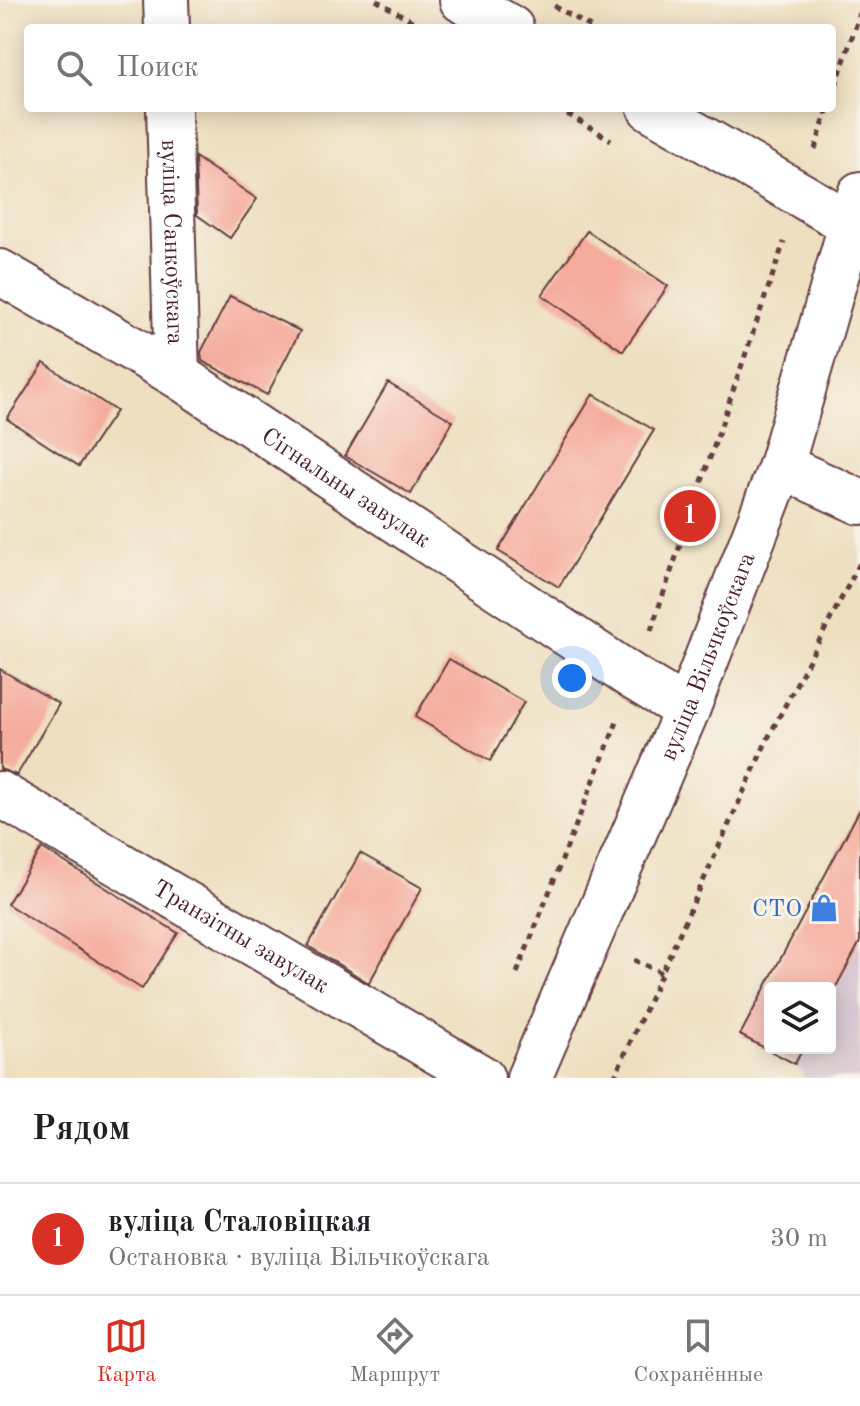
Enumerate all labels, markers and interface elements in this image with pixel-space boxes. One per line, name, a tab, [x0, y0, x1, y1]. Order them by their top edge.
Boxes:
search box	[24, 24, 836, 112]
icon: search	[52, 46, 96, 90]
text: Поиск	[116, 53, 199, 83]
street label: вуліца Санкоўскага	[156, 139, 186, 345]
street label: Сігнальны завулак	[257, 425, 434, 553]
pin: 1	[664, 486, 716, 546]
street label: вуліца Вільчкоўскага	[657, 549, 761, 764]
your location	[552, 658, 592, 698]
street label: Транзітны завулак	[148, 877, 332, 999]
shop icon: СТО	[809, 893, 839, 923]
place label: СТО	[752, 898, 802, 922]
map controls	[764, 982, 836, 1054]
button: layers	[764, 982, 836, 1054]
text: Рядом	[32, 1113, 131, 1147]
text: вуліца Сталовіцкая	[108, 1208, 372, 1238]
text: 1	[50, 1226, 66, 1252]
text: 30 m	[770, 1226, 828, 1252]
text: Остановка · вуліца Вільчкоўскага	[108, 1245, 490, 1271]
tab: Карта	[97, 1314, 156, 1389]
tab: Маршрут	[350, 1314, 440, 1389]
tab: Сохранённые	[633, 1314, 763, 1389]

